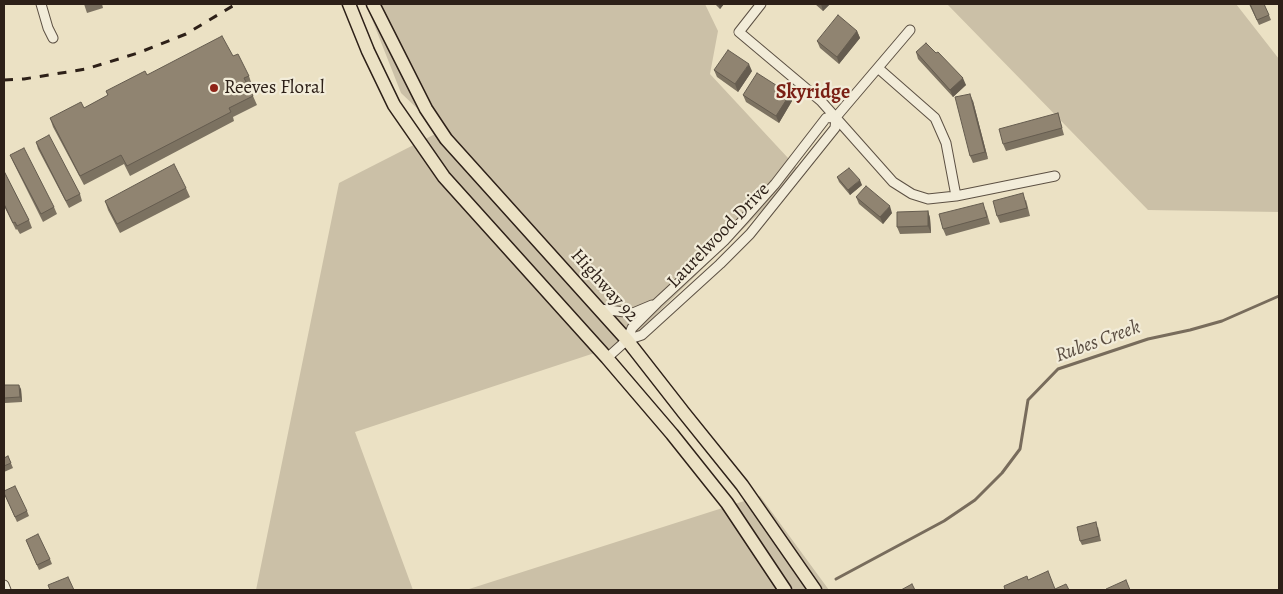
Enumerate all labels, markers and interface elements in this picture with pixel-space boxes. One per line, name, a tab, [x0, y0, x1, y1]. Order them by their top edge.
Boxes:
place label: Reeves Floral	[224, 77, 325, 99]
district label: Skyridge	[776, 81, 850, 105]
marker: Reeves Floral	[208, 82, 220, 94]
street label: Laurelwood Drive	[663, 179, 775, 293]
street label: Highway 92	[565, 245, 643, 327]
water label: Rubes Creek	[1052, 316, 1144, 368]

